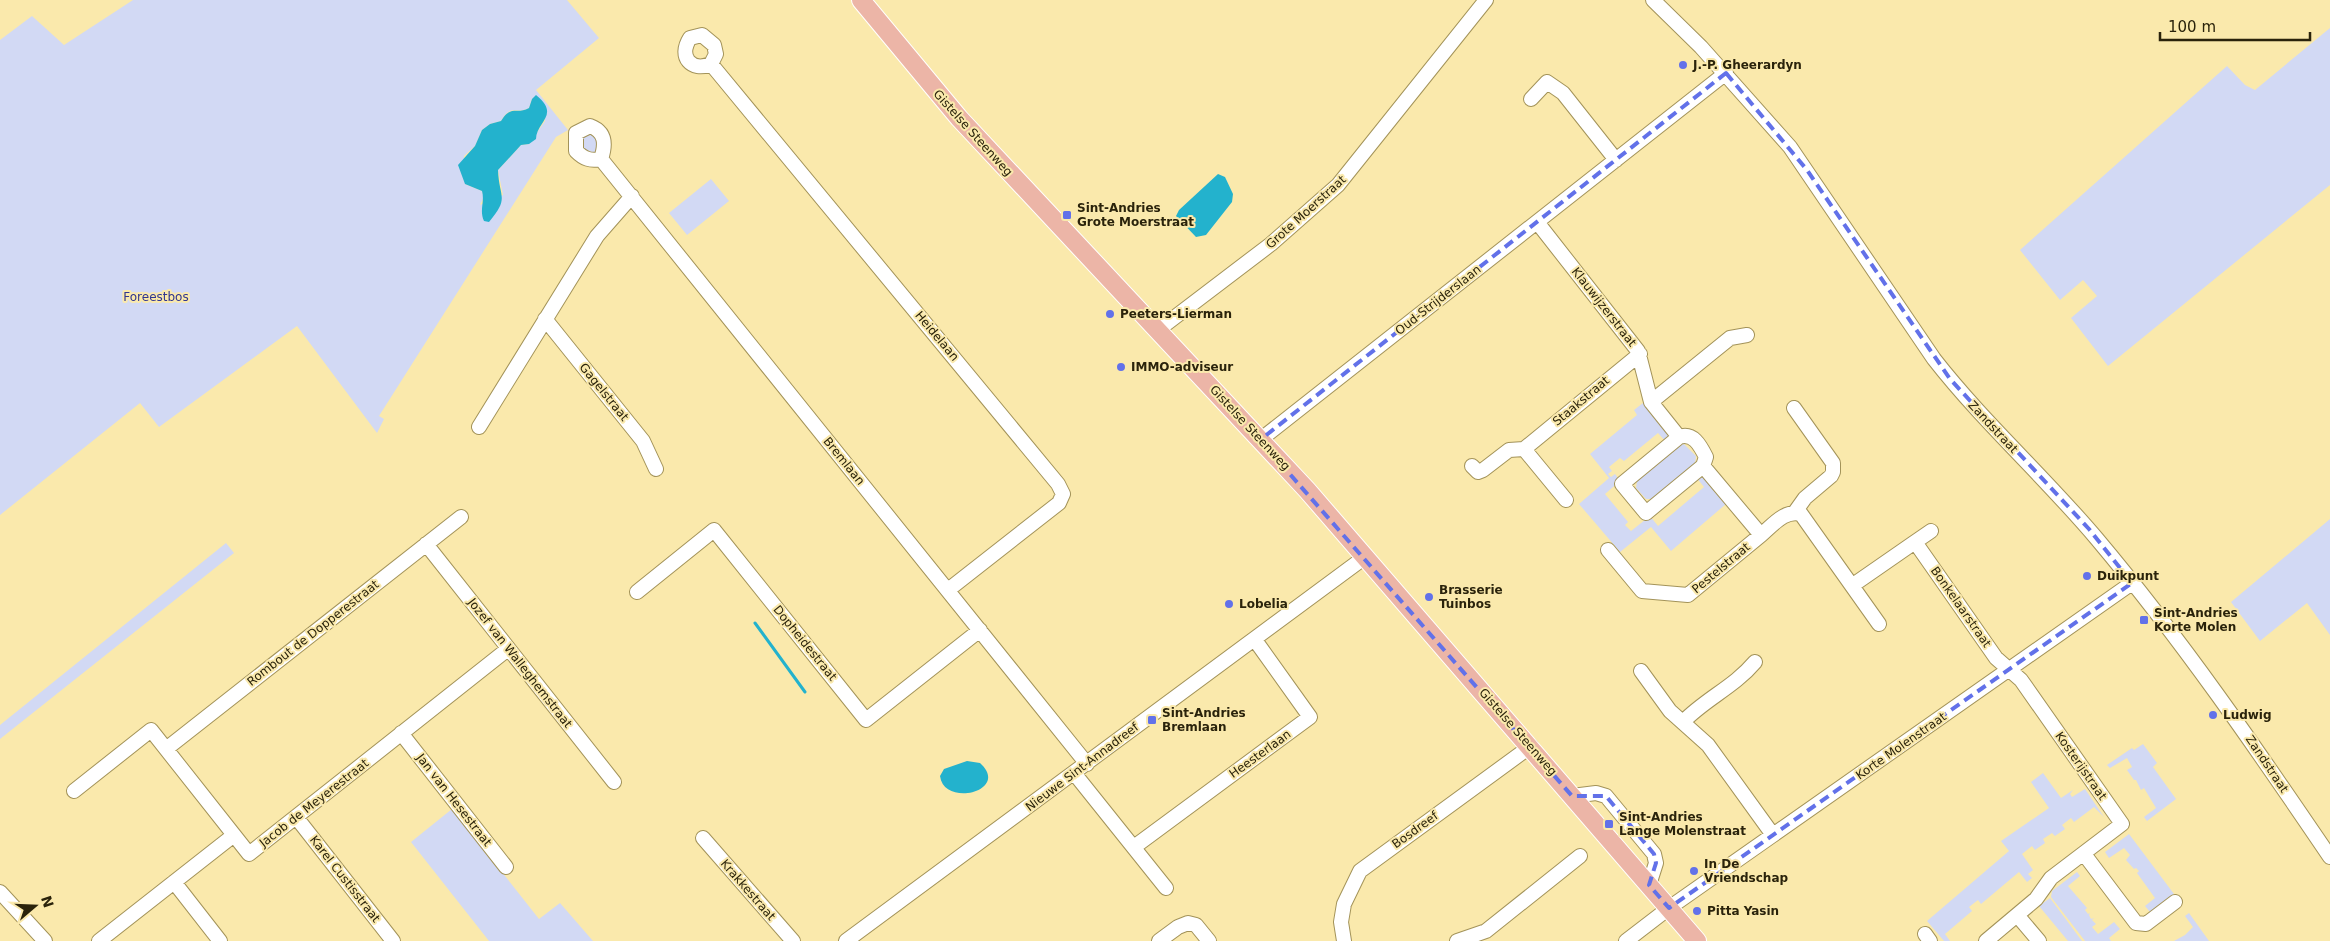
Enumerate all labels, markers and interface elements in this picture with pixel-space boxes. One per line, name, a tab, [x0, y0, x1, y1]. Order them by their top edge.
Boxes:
scale bar	[2160, 10, 2310, 42]
text: 100 m	[2168, 18, 2216, 36]
place label: J.-P. Gheerardyn	[1692, 58, 1802, 72]
marker: J.-P. Gheerardyn	[1677, 59, 1689, 71]
street label: Gistelse Steenweg	[931, 87, 1015, 179]
street label: Grote Moerstraat	[1263, 172, 1349, 252]
place label: Sint-Andries Grote Moerstraat	[1077, 201, 1194, 229]
marker: Sint-Andries Grote Moerstraat	[1061, 209, 1073, 221]
street label: Oud-Strijderslaan	[1392, 262, 1484, 338]
street label: Klauwijzerstraat	[1569, 265, 1639, 350]
park label: Foreestbos	[123, 290, 189, 304]
place label: Peeters-Lierman	[1120, 307, 1232, 321]
street label: Heidelaan	[912, 308, 962, 364]
marker: Peeters-Lierman	[1104, 308, 1116, 320]
street label: Gagelstraat	[576, 360, 632, 424]
place label: IMMO-adviseur	[1131, 360, 1233, 374]
marker: IMMO-adviseur	[1115, 361, 1127, 373]
street label: Staakstraat	[1550, 373, 1612, 429]
street label: Gistelse Steenweg	[1207, 383, 1293, 473]
street label: Zandstraat	[1965, 398, 2021, 456]
street label: Bremlaan	[820, 434, 868, 488]
street label: Pestelstraat	[1689, 540, 1753, 596]
street label: Bonkelaarstraat	[1928, 564, 1994, 650]
place label: Duikpunt	[2097, 569, 2159, 583]
marker: Duikpunt	[2081, 570, 2093, 582]
street label: Rombout de Dopperestraat	[244, 577, 382, 689]
place label: Brasserie Tuinbos	[1439, 583, 1503, 611]
marker: Brasserie Tuinbos	[1423, 591, 1435, 603]
street label: Jozef van Walleghemstraat	[464, 595, 575, 731]
place label: Lobelia	[1239, 597, 1288, 611]
marker: Lobelia	[1223, 598, 1235, 610]
street label: Dopheidestraat	[770, 603, 840, 684]
place label: Sint-Andries Korte Molen	[2154, 606, 2238, 634]
marker: Sint-Andries Korte Molen	[2138, 614, 2150, 626]
street label: Gistelse Steenweg	[1476, 685, 1560, 779]
place label: Sint-Andries Bremlaan	[1162, 706, 1246, 734]
place label: Ludwig	[2223, 708, 2272, 722]
street label: Korte Molenstraat	[1853, 709, 1949, 782]
marker: Ludwig	[2207, 709, 2219, 721]
marker: Sint-Andries Bremlaan	[1146, 714, 1158, 726]
street label: Nieuwe Sint-Annadreef	[1023, 720, 1142, 814]
street label: Heesterlaan	[1226, 727, 1294, 781]
street label: Kosterijstraat	[2052, 729, 2110, 803]
street label: Zandstraat	[2243, 733, 2291, 796]
street label: Jan van Hesestraat	[413, 750, 495, 849]
street label: Jacob de Meyerestraat	[256, 756, 372, 851]
street label: Bosdreef	[1389, 808, 1441, 851]
place label: Sint-Andries Lange Molenstraat	[1619, 810, 1746, 838]
marker: Sint-Andries Lange Molenstraat	[1603, 818, 1615, 830]
street label: Karel Custisstraat	[307, 833, 383, 925]
street label: Krakkestraat	[718, 857, 779, 924]
place label: In De Vriendschap	[1704, 857, 1788, 885]
marker: In De Vriendschap	[1688, 865, 1700, 877]
north arrow	[10, 881, 60, 931]
text: N	[38, 894, 57, 910]
place label: Pitta Yasin	[1707, 904, 1779, 918]
marker: Pitta Yasin	[1691, 905, 1703, 917]

